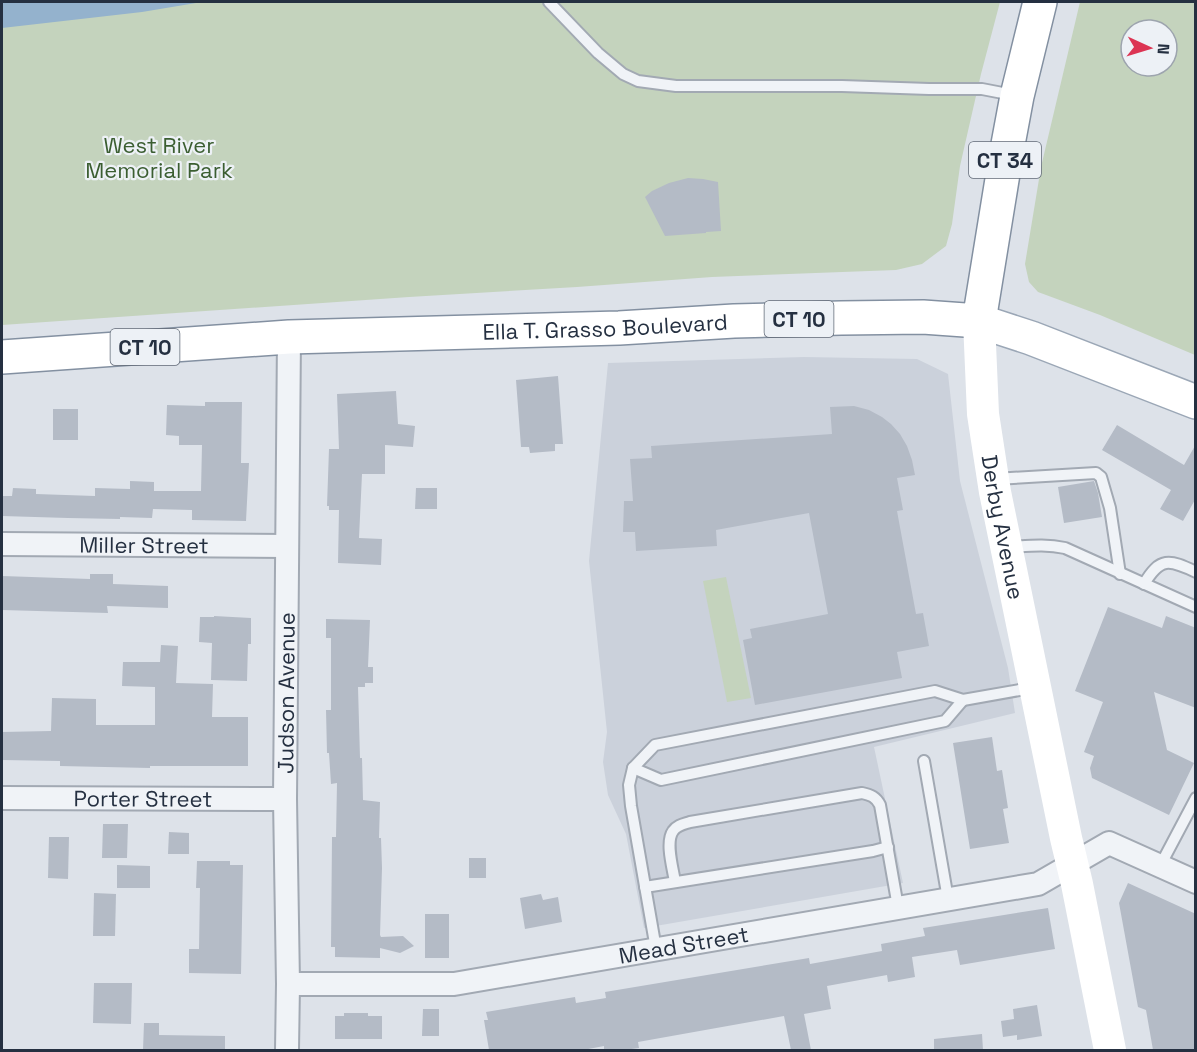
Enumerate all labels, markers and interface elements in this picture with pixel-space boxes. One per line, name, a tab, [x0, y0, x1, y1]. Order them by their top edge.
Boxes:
north arrow	[1119, 18, 1179, 78]
text: N	[1153, 43, 1174, 55]
park label: West River Memorial Park	[85, 131, 233, 184]
road number: CT 34	[969, 142, 1041, 178]
road number: CT 10	[764, 301, 834, 337]
street label: Ella T. Grasso Boulevard	[482, 307, 729, 346]
road number: CT 10	[110, 329, 180, 365]
street label: Derby Avenue	[975, 453, 1031, 602]
street label: Miller Street	[79, 531, 209, 559]
street label: Judson Avenue	[271, 612, 301, 774]
street label: Porter Street	[74, 784, 212, 813]
street label: Mead Street	[616, 920, 751, 970]

